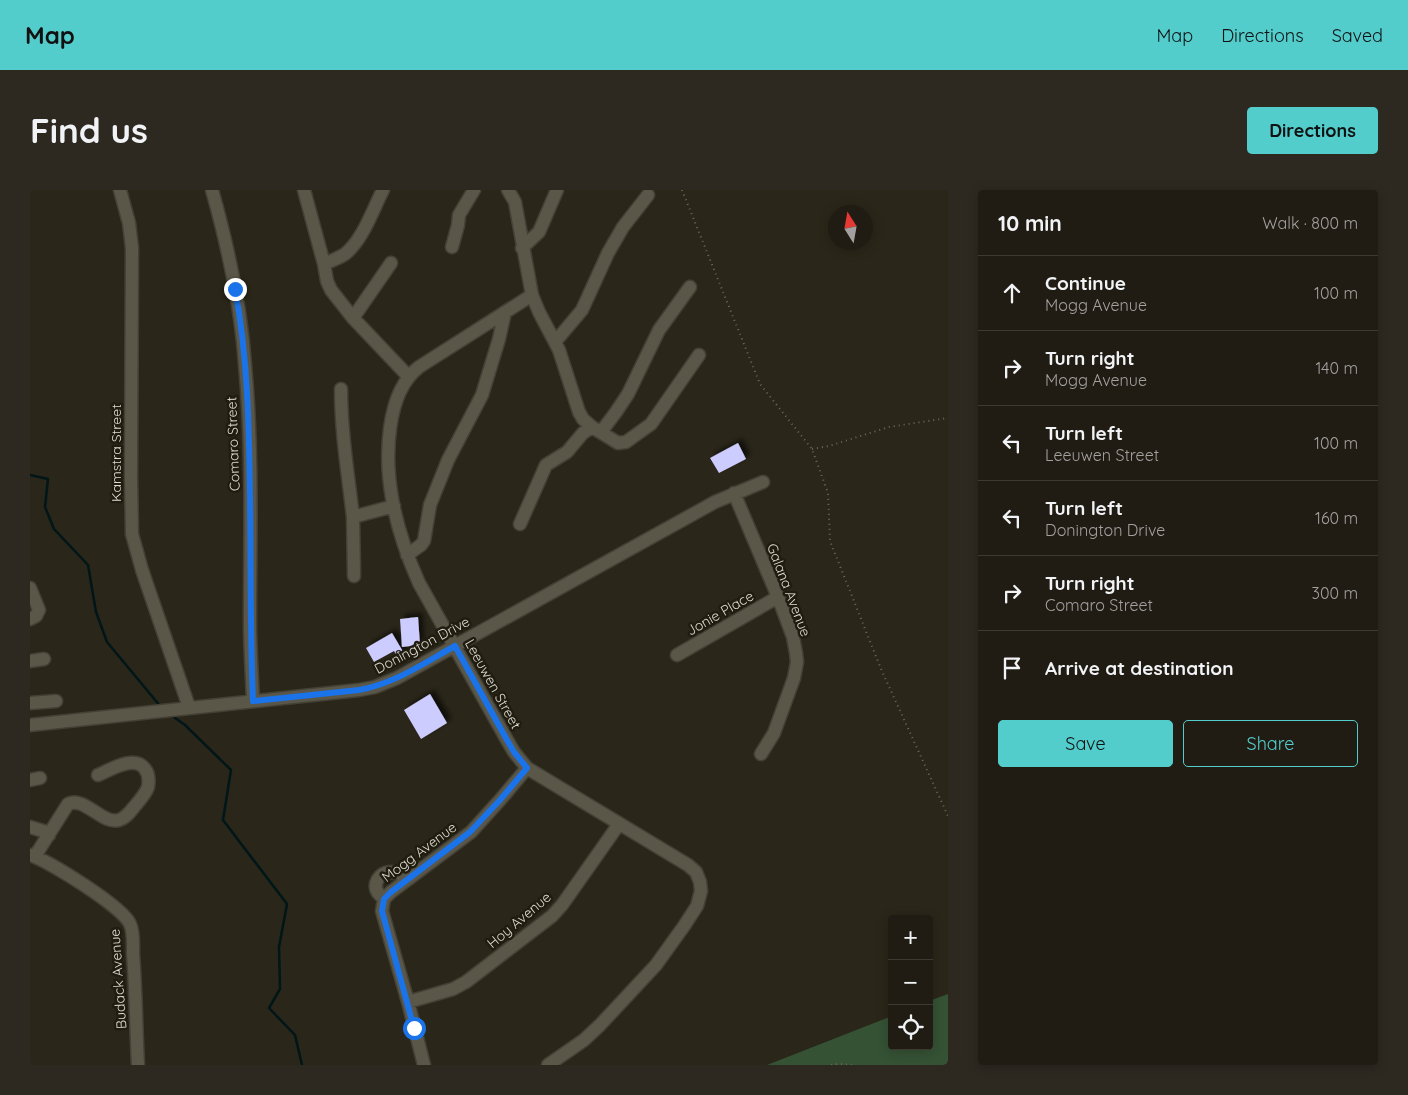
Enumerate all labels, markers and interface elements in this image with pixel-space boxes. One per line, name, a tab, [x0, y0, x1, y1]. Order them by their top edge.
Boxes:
text: Map	[25, 20, 75, 50]
text: Map	[1156, 24, 1193, 47]
text: Directions	[1221, 24, 1304, 47]
text: Saved	[1332, 24, 1383, 47]
button: Directions	[1247, 107, 1378, 154]
text: Find us	[30, 108, 148, 152]
north arrow	[828, 205, 873, 250]
text: 10 min	[998, 210, 1062, 236]
text: Walk · 800 m	[1262, 213, 1358, 233]
text: Continue	[1045, 271, 1126, 295]
route end	[224, 278, 247, 301]
icon: ahead	[998, 279, 1026, 307]
text: 100 m	[1314, 283, 1358, 303]
text: Mogg Avenue	[1045, 295, 1147, 315]
text: Turn right	[1045, 346, 1134, 370]
icon: right	[998, 354, 1026, 382]
text: 140 m	[1315, 358, 1358, 378]
text: Mogg Avenue	[1045, 370, 1147, 390]
street label: Comaro Street	[222, 396, 244, 492]
street label: Kamstra Street	[107, 404, 125, 502]
text: Turn left	[1045, 421, 1123, 445]
icon: left	[998, 429, 1026, 457]
text: 100 m	[1314, 433, 1358, 453]
text: Leeuwen Street	[1045, 445, 1159, 465]
text: Turn left	[1045, 496, 1123, 520]
icon: left	[998, 504, 1026, 532]
text: 160 m	[1315, 508, 1358, 528]
text: Donington Drive	[1045, 520, 1165, 540]
street label: Galana Avenue	[763, 541, 815, 639]
text: Turn right	[1045, 571, 1134, 595]
icon: right	[998, 579, 1026, 607]
text: 300 m	[1312, 583, 1358, 603]
street label: Jonie Place	[683, 587, 757, 639]
text: Comaro Street	[1045, 595, 1153, 615]
street label: Donington Drive	[371, 612, 473, 678]
street label: Leeuwen Street	[461, 636, 525, 732]
icon: arrive	[998, 654, 1026, 682]
text: Arrive at destination	[1045, 656, 1234, 680]
button: Save	[998, 720, 1173, 767]
button: Share	[1183, 720, 1358, 767]
street label: Mogg Avenue	[378, 818, 460, 886]
street label: Hoy Avenue	[483, 888, 555, 952]
map controls	[888, 915, 933, 1050]
button: +	[888, 915, 933, 960]
street label: Budack Avenue	[106, 928, 130, 1030]
button: −	[888, 960, 933, 1005]
button: locate	[888, 1005, 933, 1050]
route start	[403, 1017, 426, 1040]

